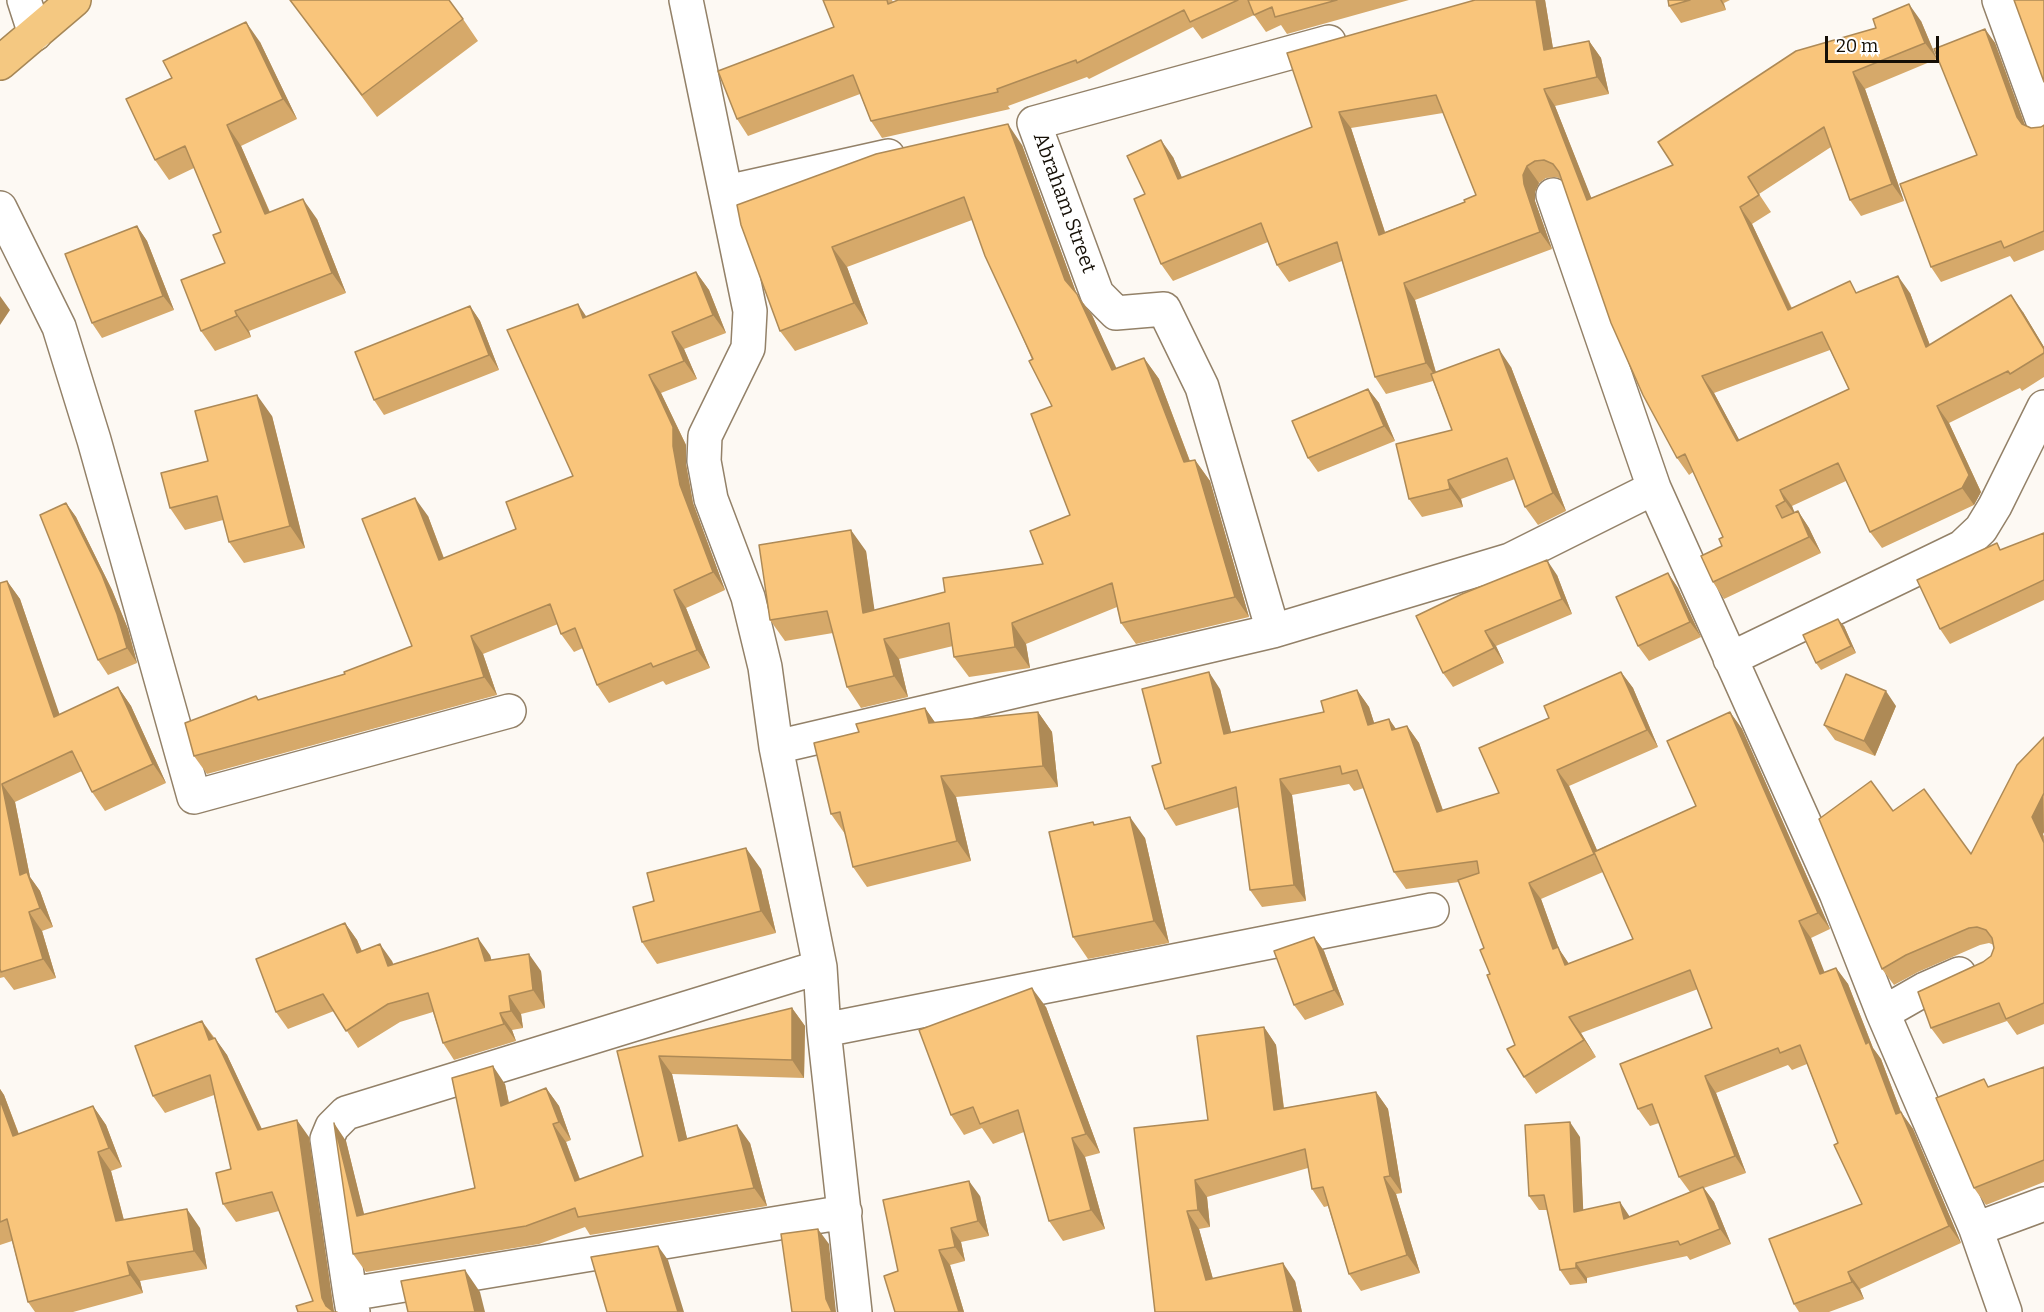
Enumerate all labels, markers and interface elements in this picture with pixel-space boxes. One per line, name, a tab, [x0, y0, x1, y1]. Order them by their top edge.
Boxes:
scale bar	[1828, 24, 1942, 62]
text: 20 m	[1836, 35, 1878, 57]
street label: Abraham Street	[1027, 130, 1101, 276]

